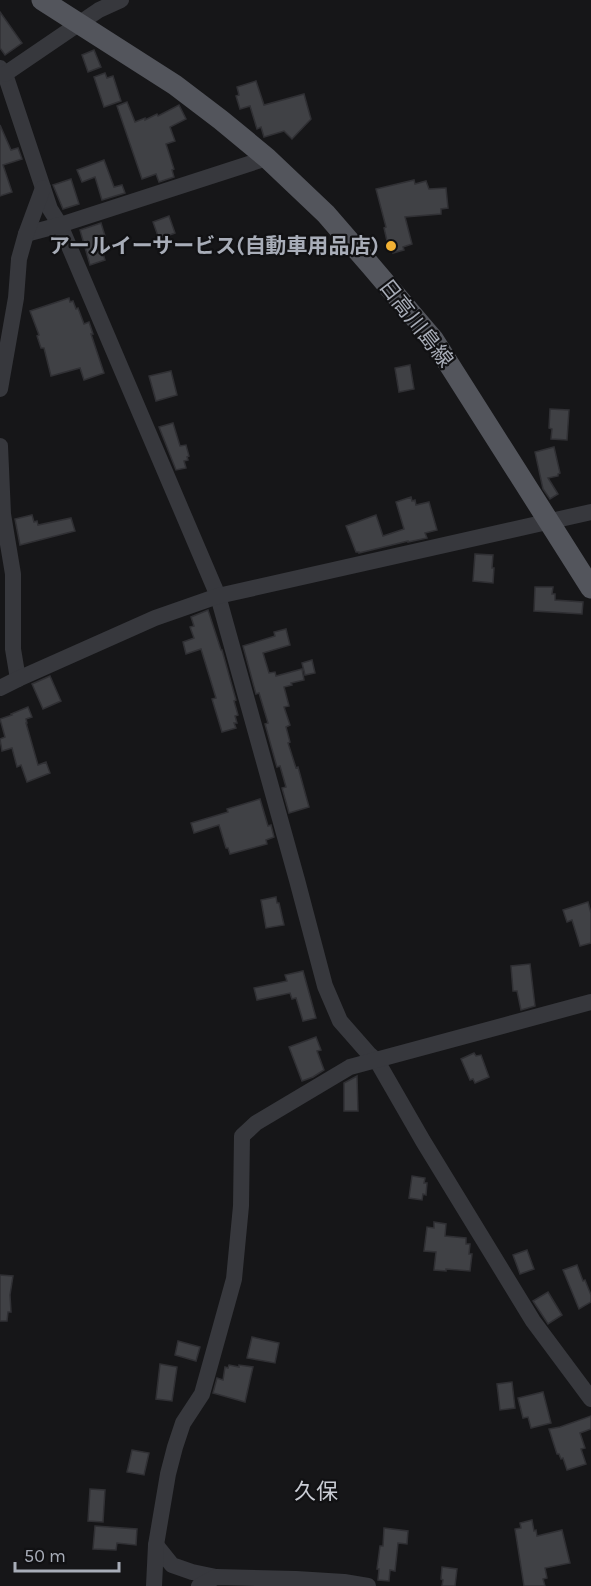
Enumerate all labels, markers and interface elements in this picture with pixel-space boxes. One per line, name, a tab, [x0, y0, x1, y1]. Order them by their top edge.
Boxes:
place label: アールイーサービス(自動車用品店)	[49, 234, 379, 258]
marker: アールイーサービス(自動車用品店)	[384, 239, 398, 253]
street label: 日高川島線	[374, 274, 458, 372]
district label: 久保	[294, 1479, 338, 1505]
scale bar	[15, 1535, 118, 1573]
text: 50 m	[24, 1545, 66, 1567]

